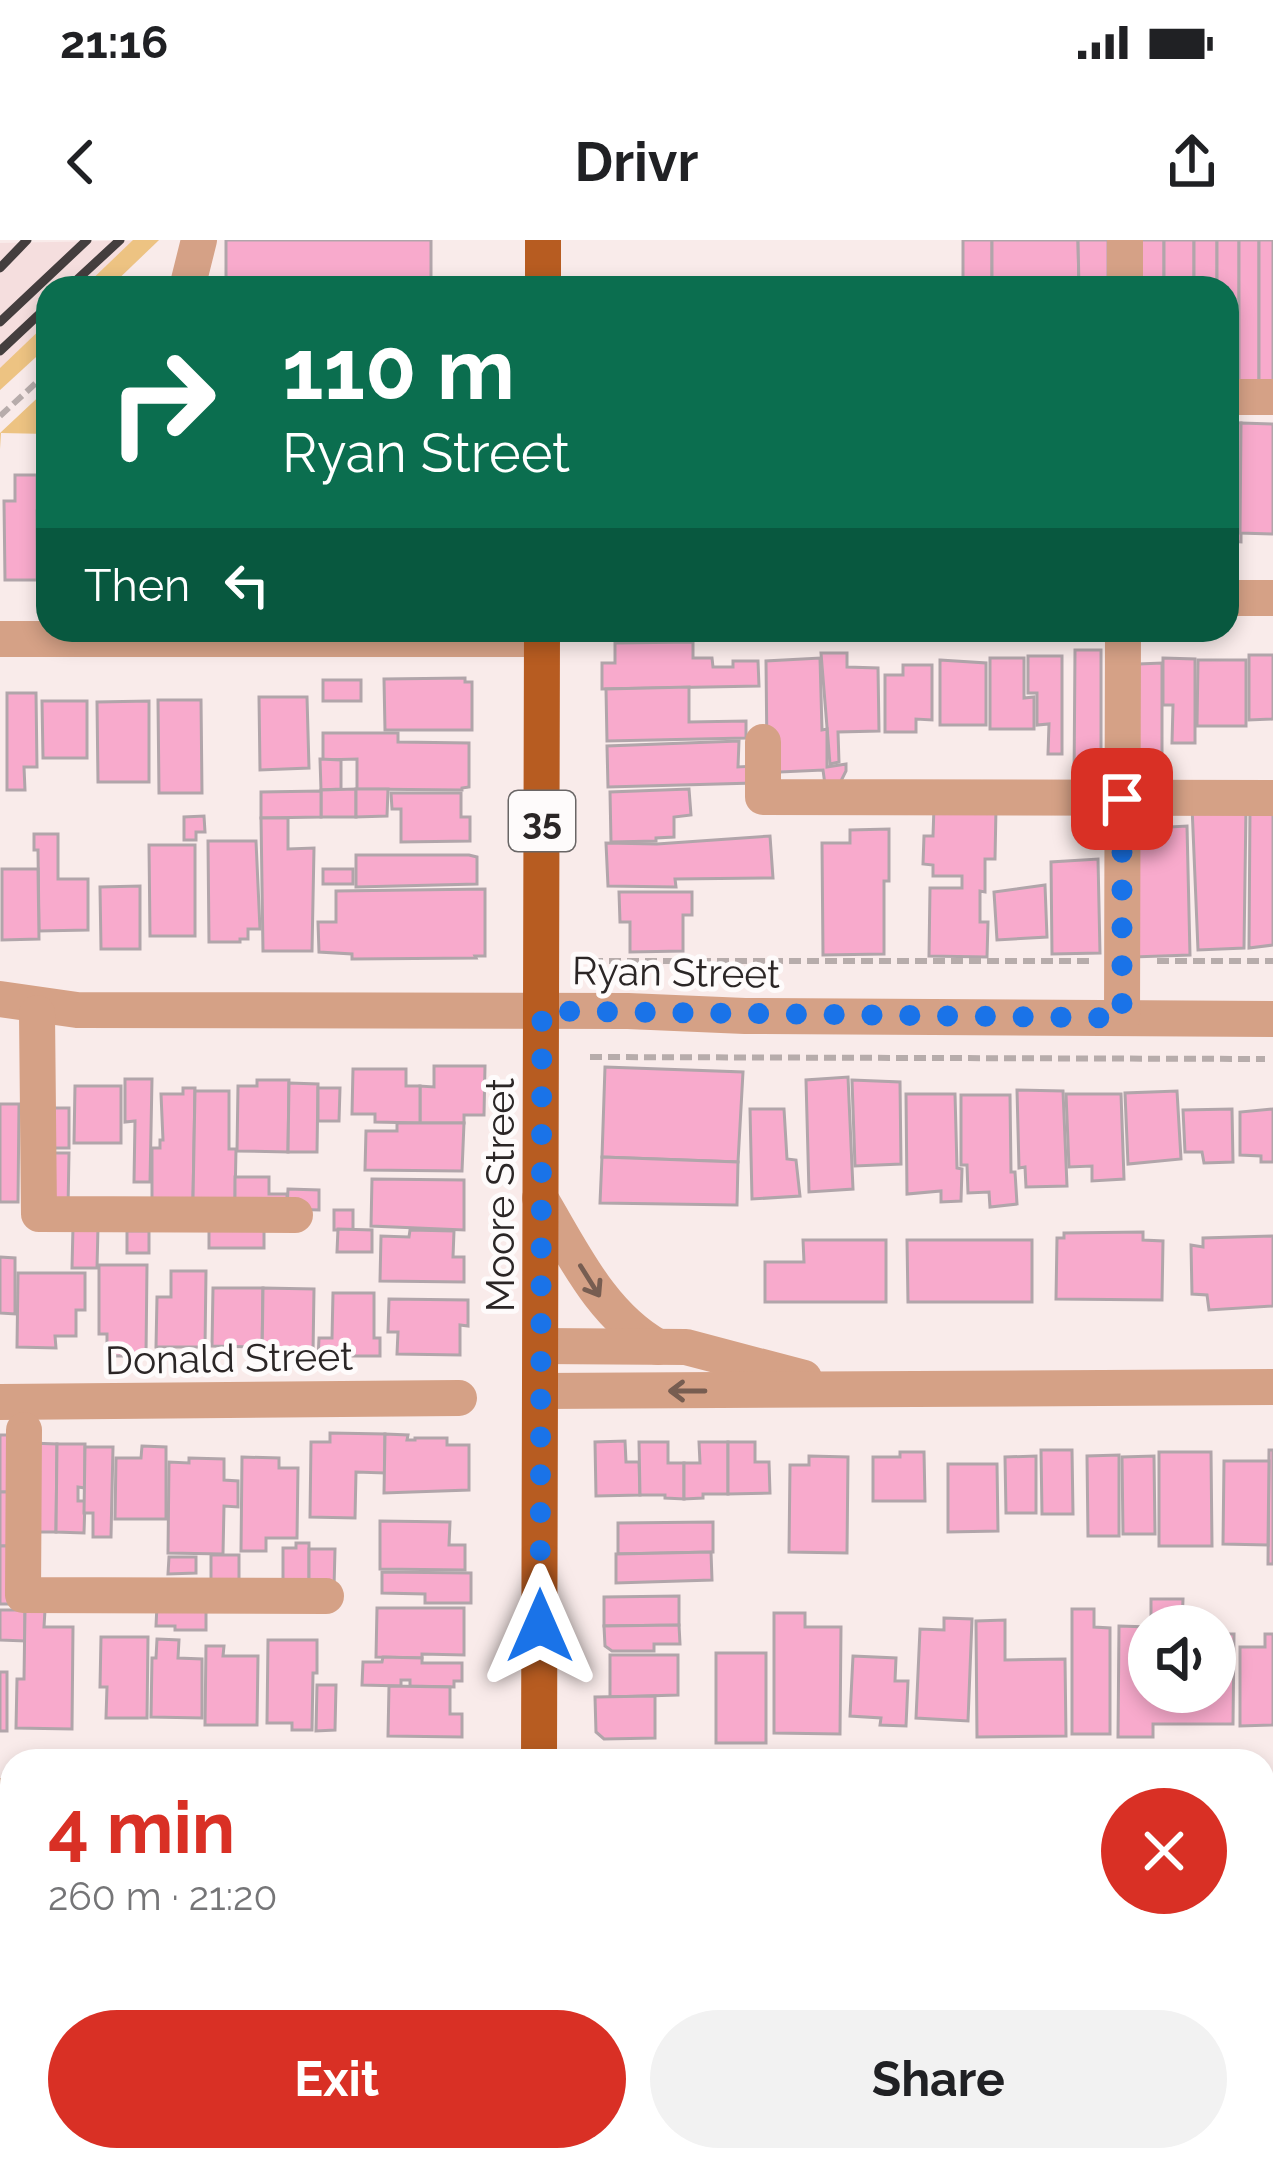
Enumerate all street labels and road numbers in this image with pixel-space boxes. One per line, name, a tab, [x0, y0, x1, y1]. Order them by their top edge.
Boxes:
road number: 35	[509, 791, 575, 851]
street label: Ryan Street	[572, 947, 780, 997]
street label: Moore Street	[477, 1078, 523, 1312]
street label: Donald Street	[105, 1333, 353, 1383]

